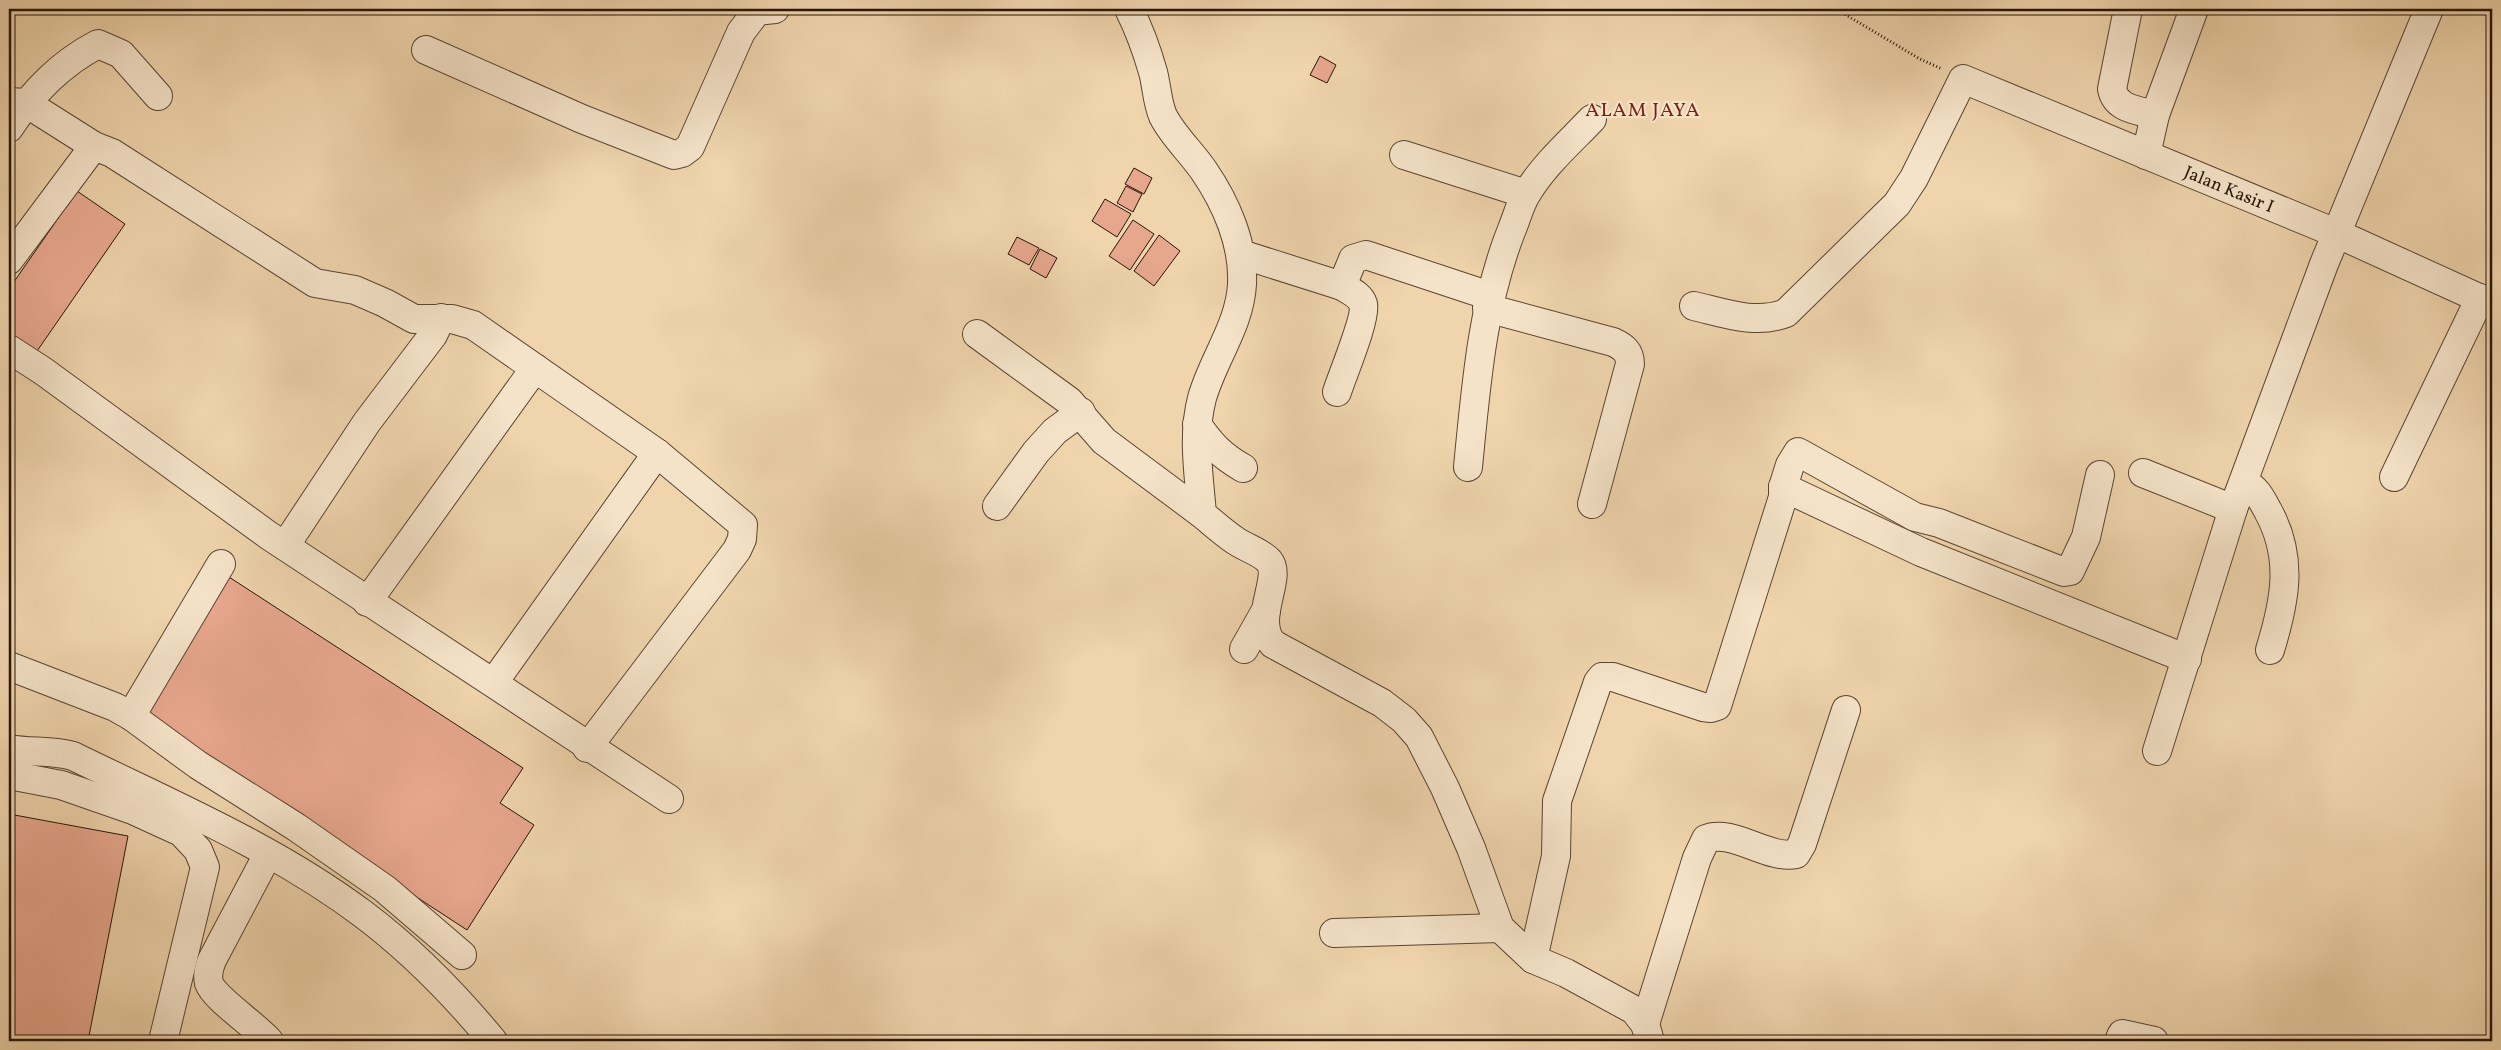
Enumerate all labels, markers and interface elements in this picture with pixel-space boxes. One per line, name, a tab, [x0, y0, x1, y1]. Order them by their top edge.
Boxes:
district label: ALAM JAYA	[1585, 97, 1701, 125]
street label: Jalan Kasir I	[2180, 161, 2277, 220]

